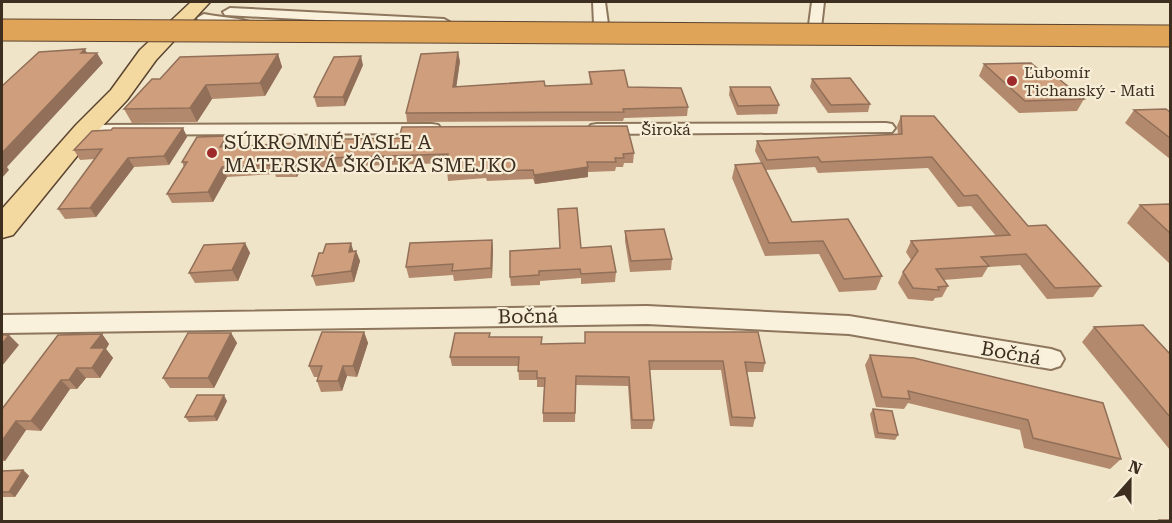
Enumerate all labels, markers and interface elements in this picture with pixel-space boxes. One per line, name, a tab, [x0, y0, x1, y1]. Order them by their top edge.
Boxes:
place label: Ľubomír Tichanský - Mati	[1024, 63, 1155, 100]
marker: Ľubomír Tichanský - Mati	[1005, 74, 1019, 88]
street label: Široká	[641, 120, 691, 139]
place label: SÚKROMNÉ JASLE A MATERSKÁ ŠKÔLKA SMEJKO	[224, 130, 516, 177]
marker: SÚKROMNÉ JASLE A MATERSKÁ ŠKÔLKA SMEJKO	[205, 146, 219, 160]
street label: Bočná	[497, 303, 559, 329]
street label: Bočná	[979, 336, 1043, 370]
north arrow	[1100, 451, 1160, 511]
text: N	[1126, 456, 1144, 479]

